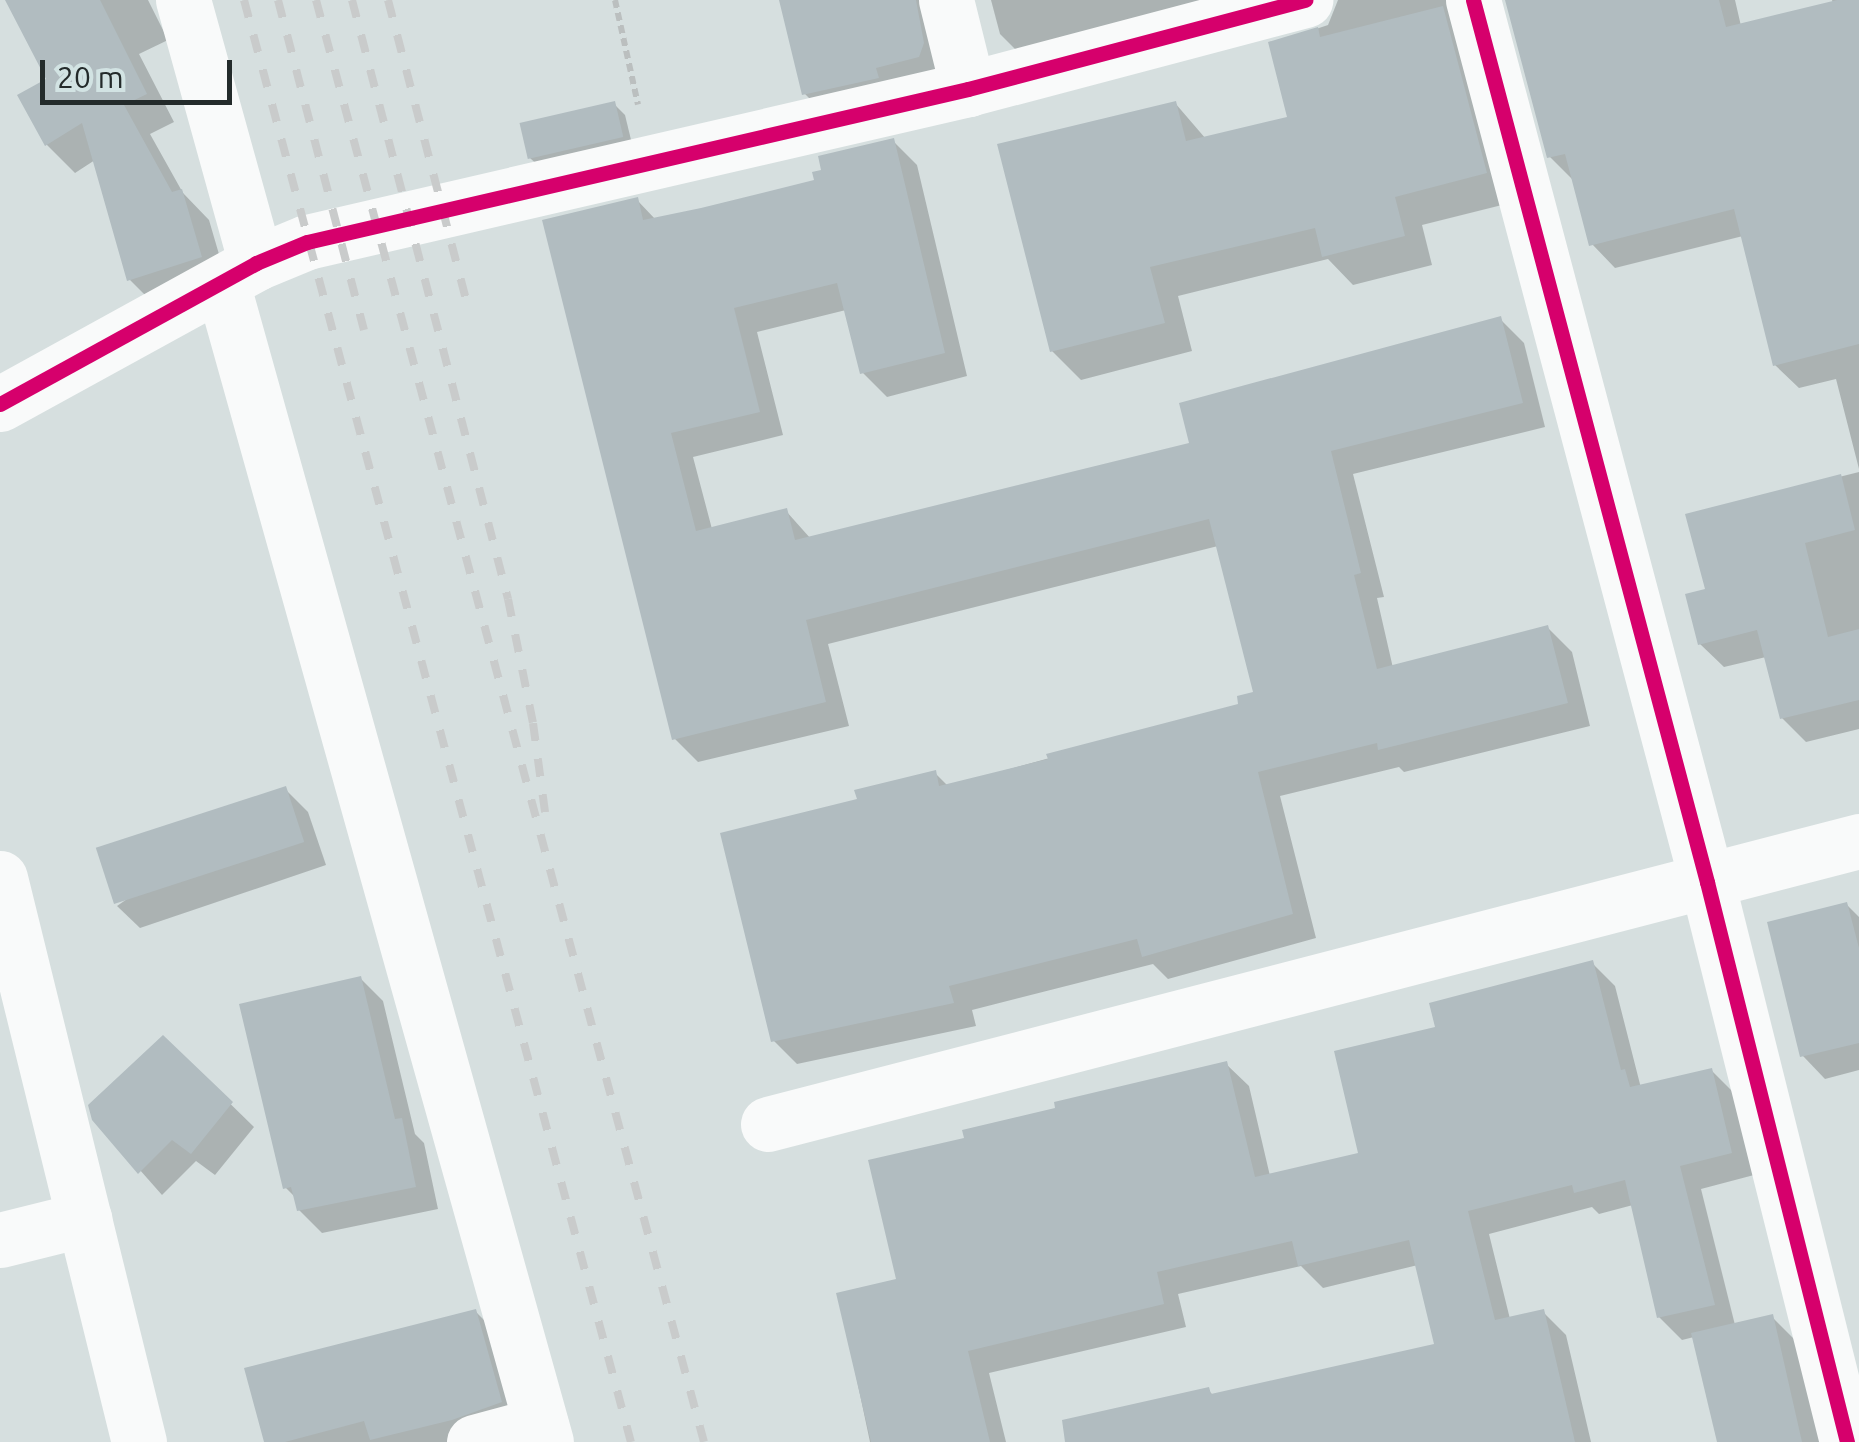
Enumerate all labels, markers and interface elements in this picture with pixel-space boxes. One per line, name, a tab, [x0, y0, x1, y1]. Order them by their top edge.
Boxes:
scale bar	[45, 40, 238, 102]
text: 20 m	[57, 60, 124, 94]

